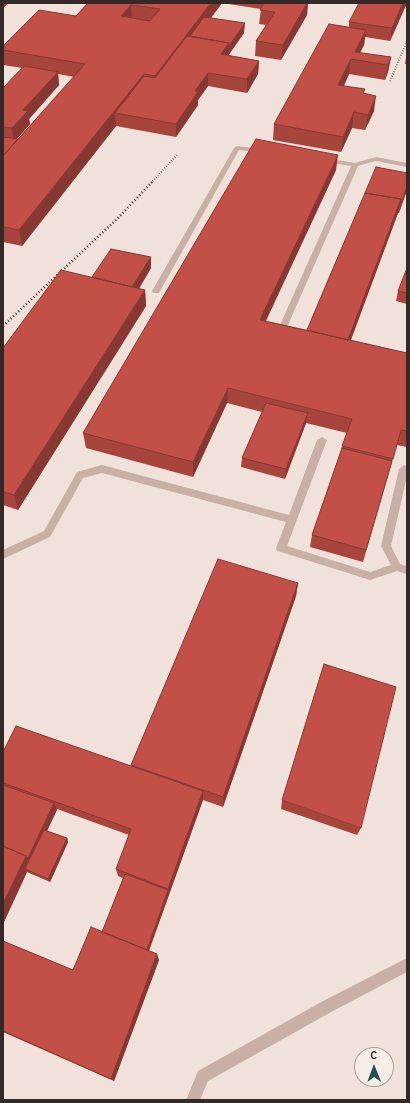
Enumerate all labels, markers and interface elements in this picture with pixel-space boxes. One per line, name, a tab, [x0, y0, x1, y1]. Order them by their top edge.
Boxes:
north arrow	[354, 1047, 394, 1087]
text: С	[370, 1049, 377, 1063]

